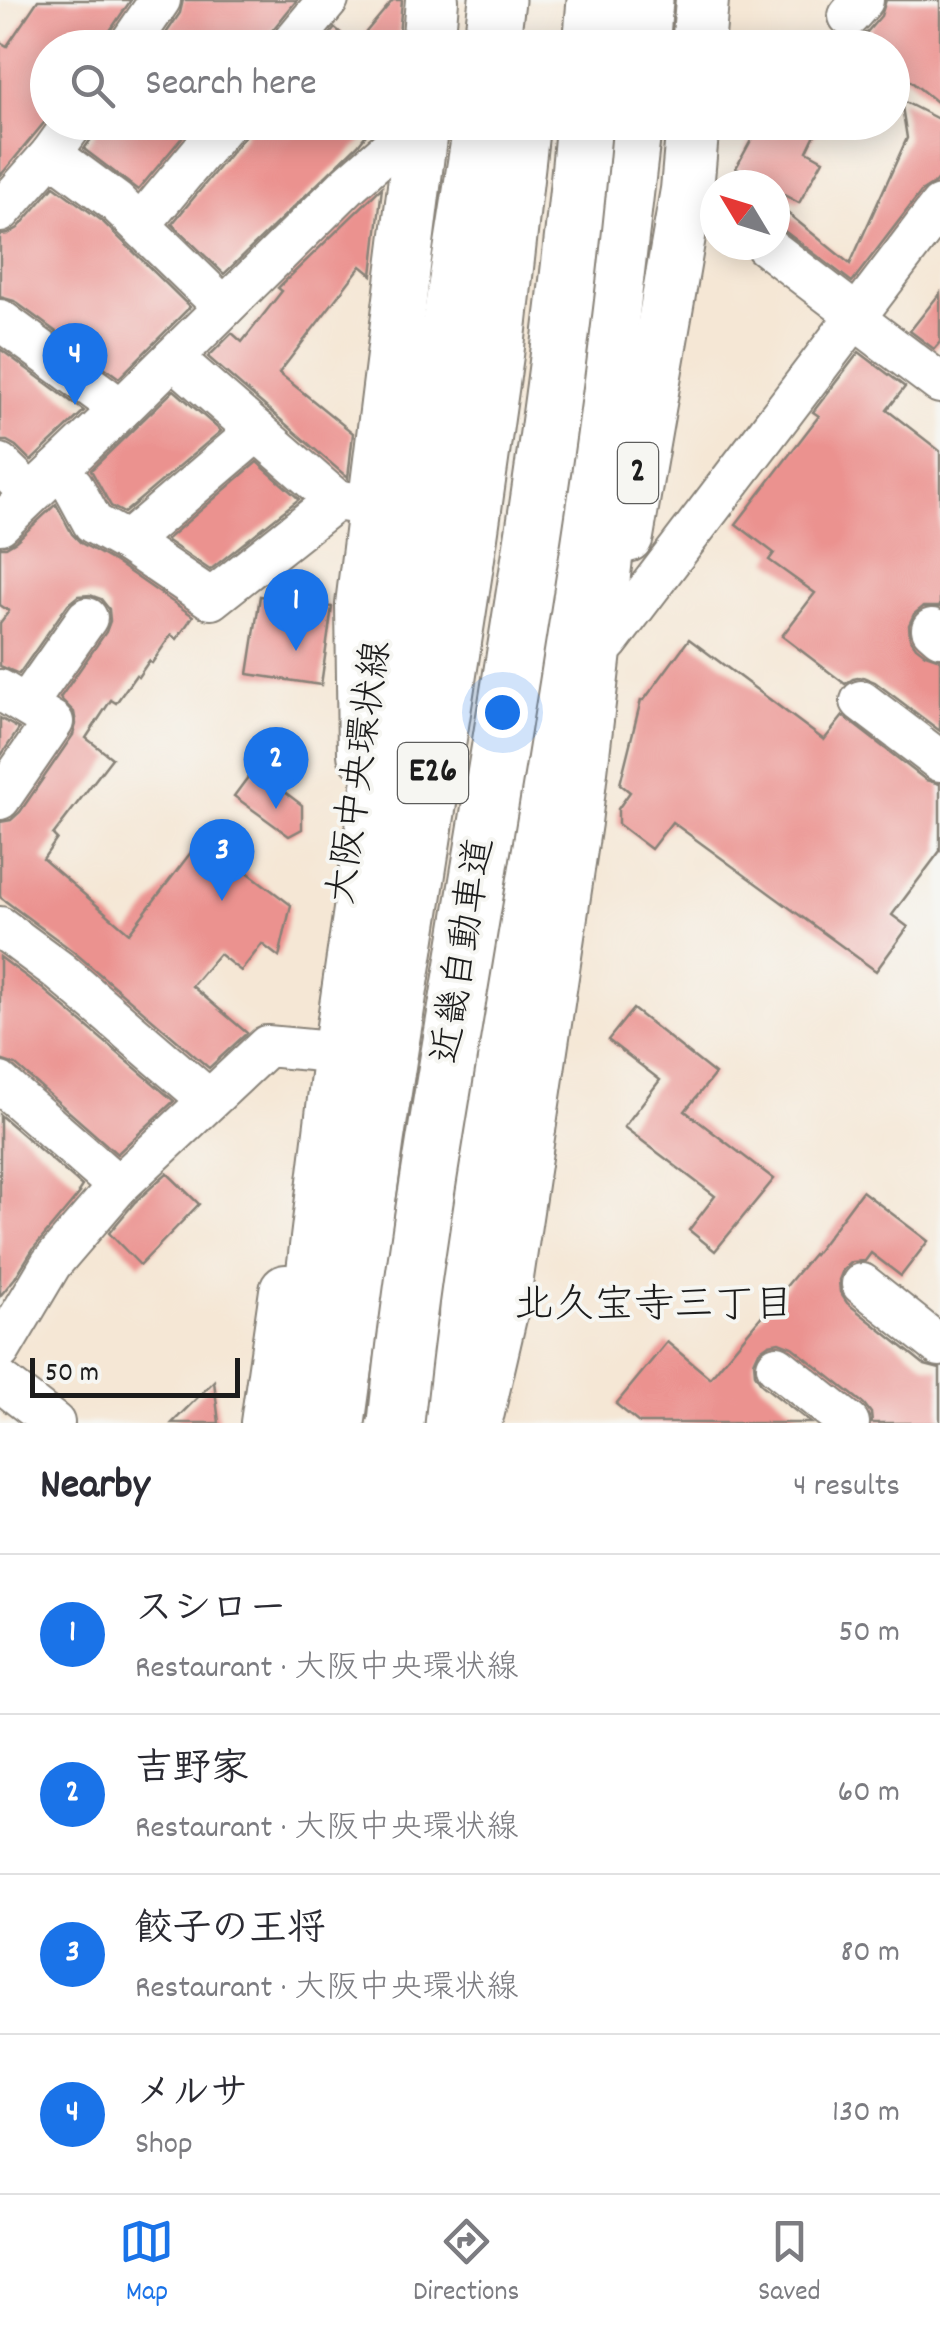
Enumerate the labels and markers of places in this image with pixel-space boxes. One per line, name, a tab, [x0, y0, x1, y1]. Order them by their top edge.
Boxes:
pin: 4	[42, 322, 108, 405]
pin: 1	[264, 568, 328, 651]
pin: 2	[244, 726, 308, 809]
pin: 3	[190, 818, 254, 901]

